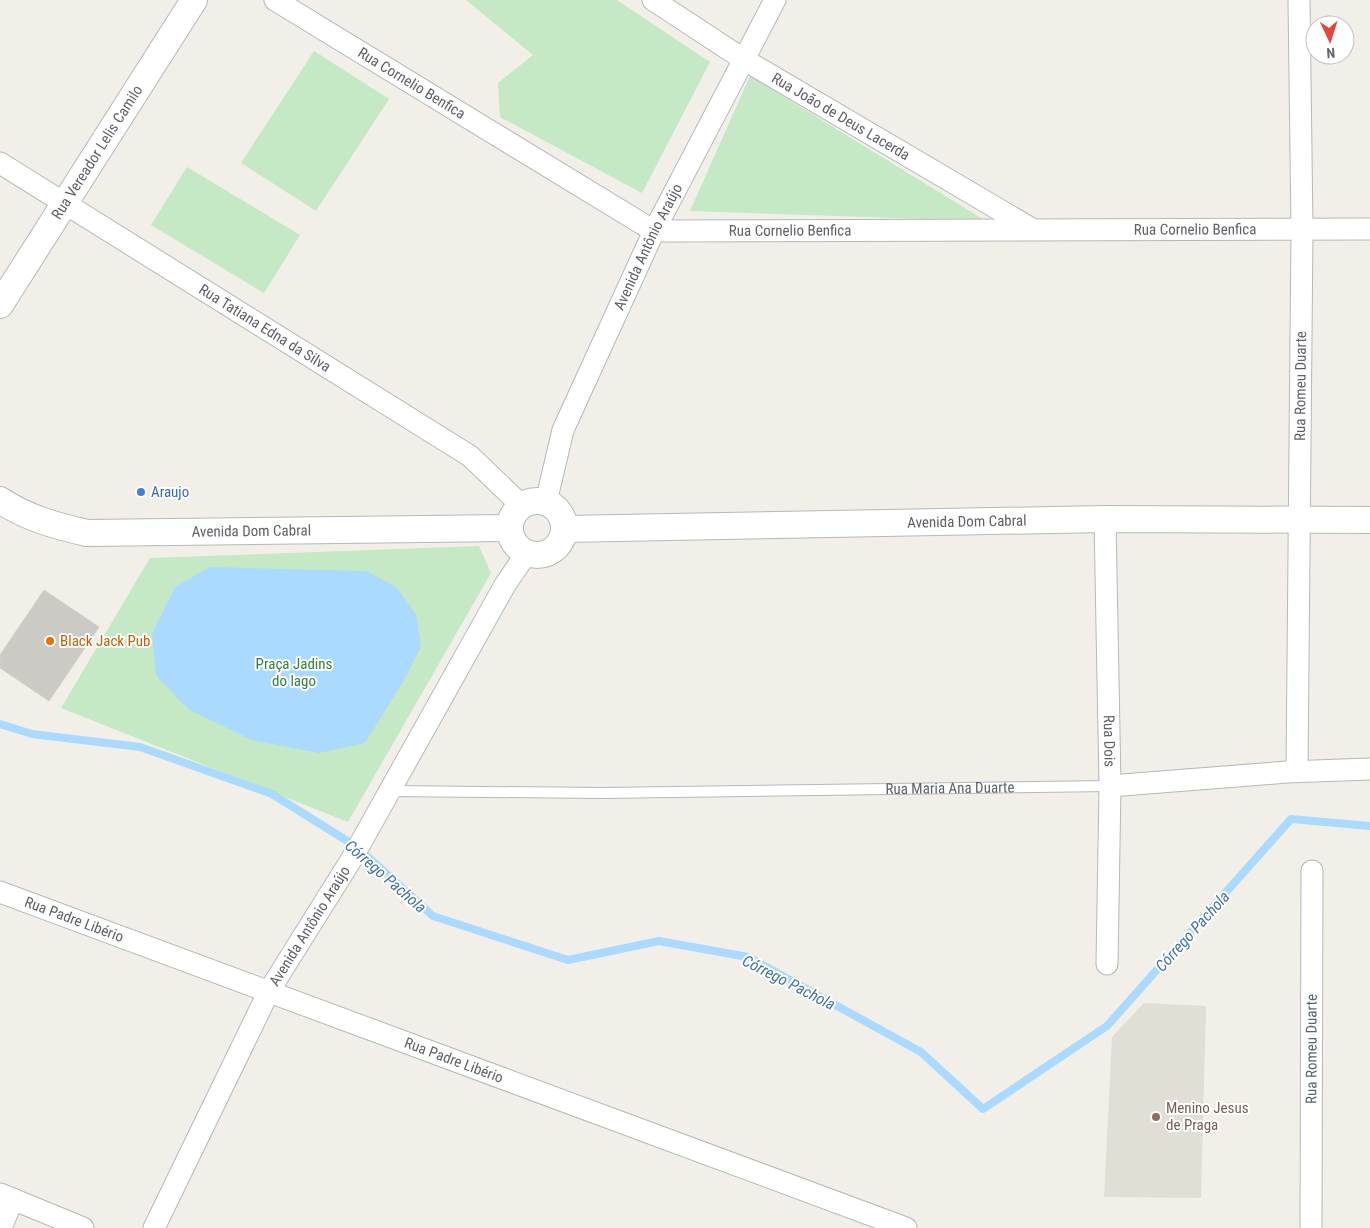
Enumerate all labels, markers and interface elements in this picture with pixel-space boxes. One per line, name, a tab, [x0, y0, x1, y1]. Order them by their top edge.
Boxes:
north arrow	[1305, 15, 1355, 65]
street label: Rua Cornelio Benfica	[355, 44, 469, 123]
text: N	[1326, 45, 1336, 61]
street label: Rua João de Deus Lacerda	[768, 69, 913, 164]
street label: Rua Vereador Lelis Camilo	[48, 82, 146, 223]
street label: Avenida Antônio Araújo	[610, 180, 686, 313]
street label: Rua Cornelio Benfica	[1134, 220, 1257, 239]
street label: Rua Cornelio Benfica	[729, 221, 852, 240]
street label: Rua Tatiana Edna da Silva	[196, 280, 334, 376]
street label: Rua Romeu Duarte	[1291, 331, 1310, 441]
place label: Araujo	[151, 483, 189, 501]
marker: Araujo	[135, 486, 147, 498]
street label: Avenida Dom Cabral	[907, 511, 1027, 532]
street label: Avenida Dom Cabral	[192, 521, 311, 541]
place label: Black Jack Pub	[60, 632, 150, 650]
marker: Black Jack Pub	[44, 635, 56, 647]
park label: Praça Jadins do lago	[256, 655, 333, 690]
street label: Rua Dois	[1100, 715, 1119, 767]
street label: Rua Maria Ana Duarte	[885, 778, 1015, 798]
water label: Córrego Pachola	[341, 836, 430, 917]
street label: Avenida Antônio Araújo	[265, 863, 354, 989]
water label: Córrego Pachola	[1151, 887, 1233, 975]
street label: Rua Padre Libério	[22, 893, 126, 946]
water label: Córrego Pachola	[739, 951, 838, 1014]
street label: Rua Romeu Duarte	[1302, 994, 1321, 1104]
street label: Rua Padre Libério	[402, 1034, 506, 1087]
place label: Menino Jesus de Praga	[1166, 1099, 1249, 1134]
marker: Menino Jesus de Praga	[1150, 1111, 1162, 1123]

